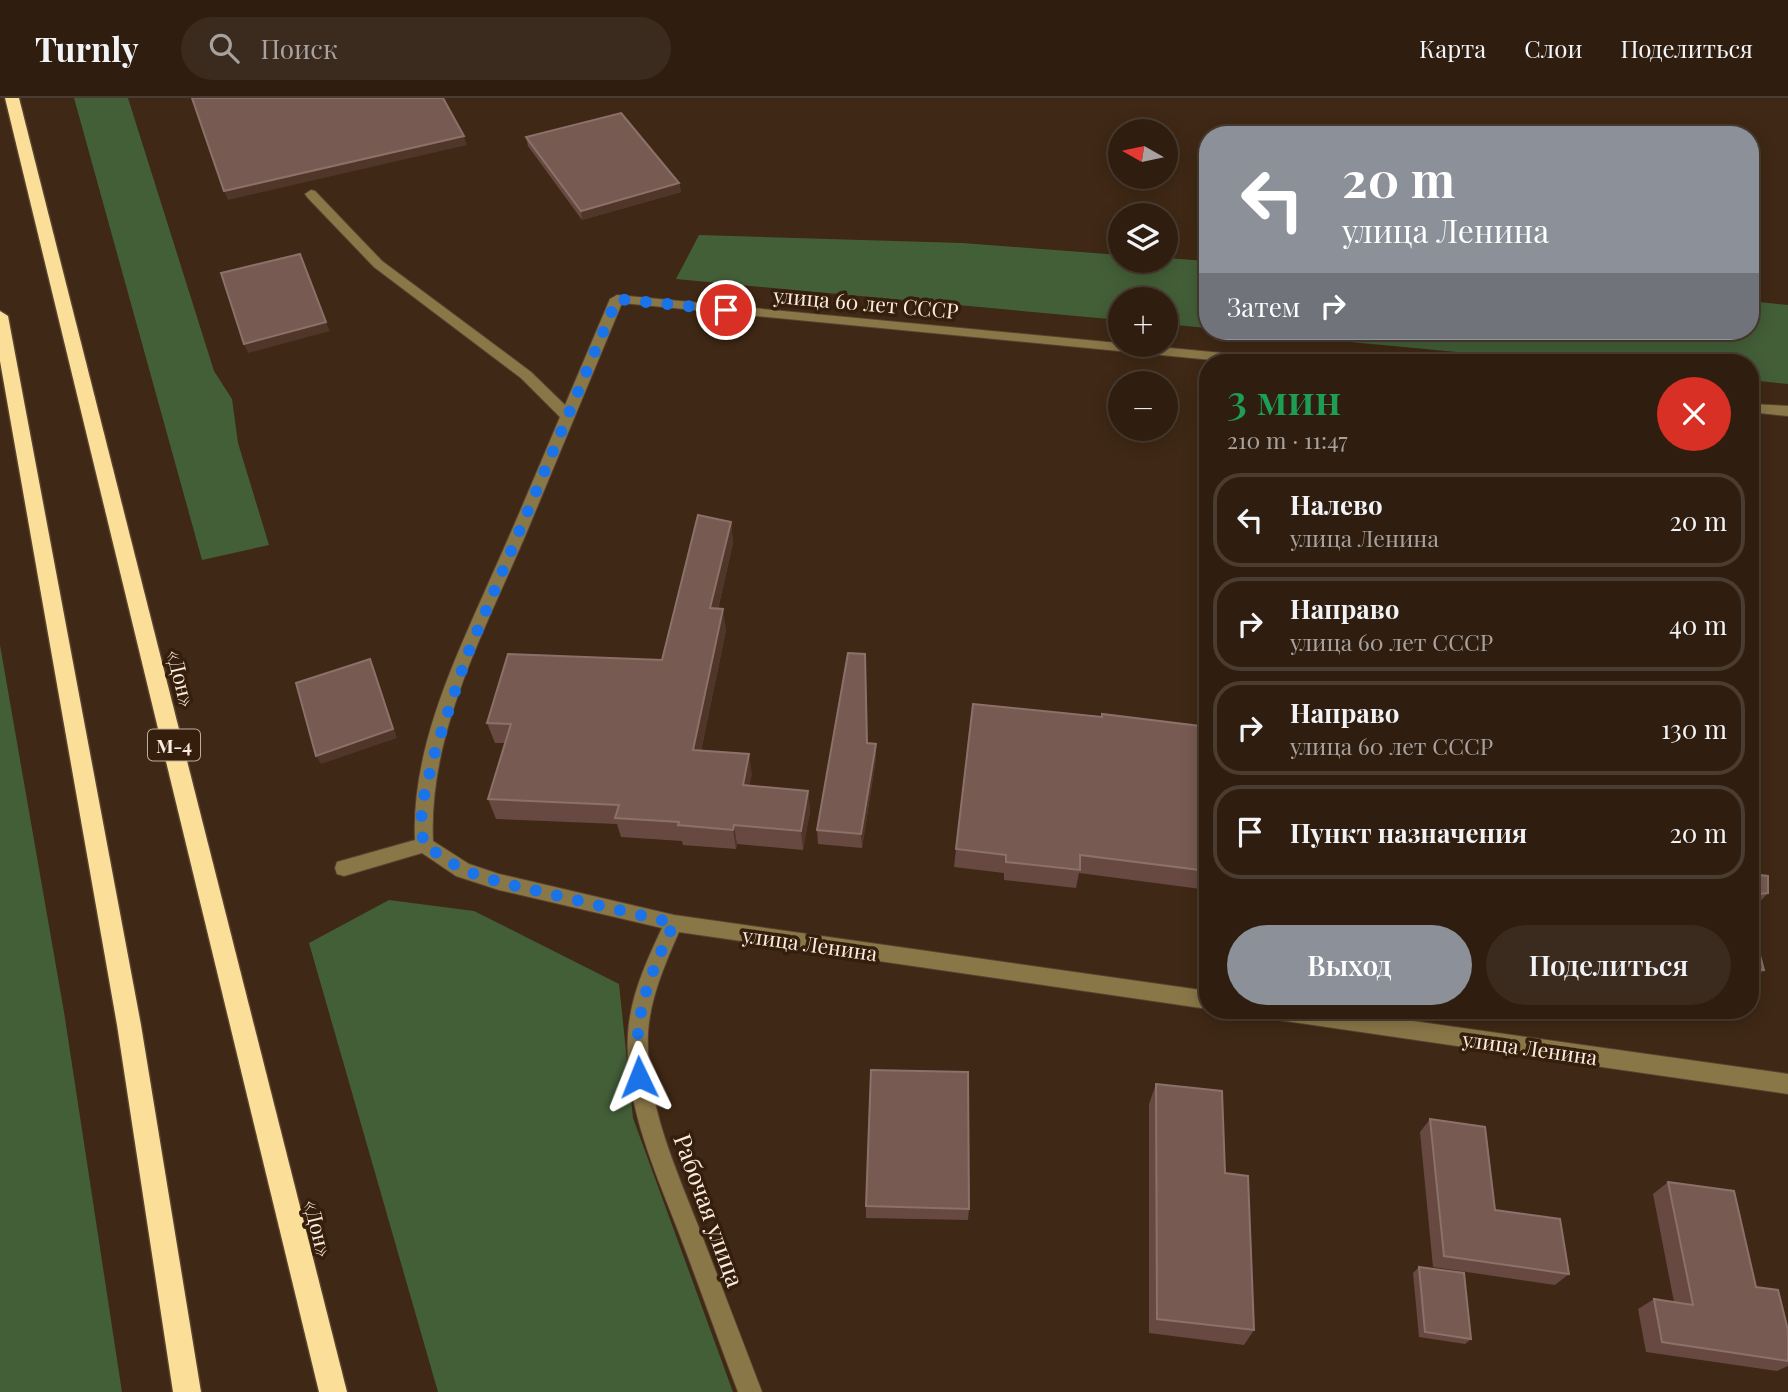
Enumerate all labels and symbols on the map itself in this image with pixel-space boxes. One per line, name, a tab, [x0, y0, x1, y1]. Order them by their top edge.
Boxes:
north arrow	[1108, 119, 1178, 189]
pin	[696, 280, 756, 340]
street label: улица 60 лет СССР	[771, 280, 960, 324]
street label: «Дон»	[161, 646, 203, 710]
road number: М-4	[148, 730, 200, 760]
street label: улица Ленина	[740, 920, 880, 966]
street label: улица Ленина	[1460, 1024, 1600, 1070]
position arrow	[602, 1040, 676, 1114]
street label: Рабочая улица	[667, 1129, 753, 1291]
street label: «Дон»	[298, 1196, 340, 1260]

